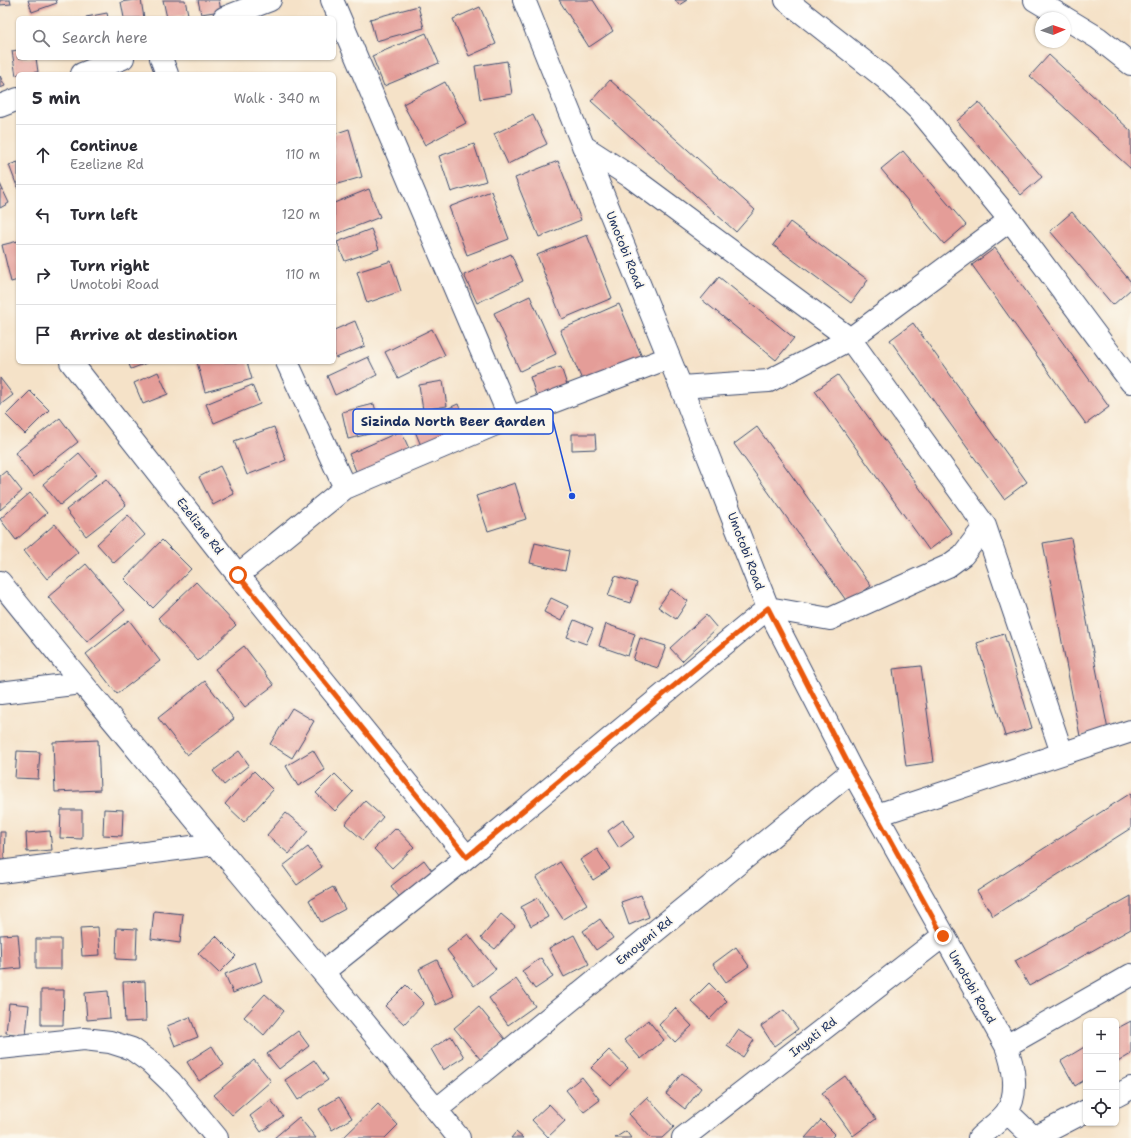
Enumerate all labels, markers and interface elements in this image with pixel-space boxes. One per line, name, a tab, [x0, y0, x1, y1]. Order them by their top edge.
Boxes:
north arrow	[1035, 12, 1071, 48]
search box	[16, 16, 336, 60]
icon: search	[30, 27, 52, 49]
text: Search here	[62, 28, 148, 48]
text: 5 min	[32, 87, 80, 109]
text: Walk · 340 m	[234, 90, 320, 107]
text: Continue	[70, 136, 138, 156]
icon: ahead	[32, 144, 54, 166]
text: 110 m	[285, 146, 320, 163]
text: Ezelizne Rd	[70, 156, 144, 173]
icon: left	[32, 204, 54, 226]
text: Turn left	[70, 205, 138, 225]
text: 120 m	[282, 206, 320, 223]
street label: Umotobi Road	[602, 209, 648, 291]
text: Turn right	[70, 256, 150, 276]
icon: right	[32, 264, 54, 286]
text: 110 m	[285, 266, 320, 283]
text: Umotobi Road	[70, 276, 159, 293]
icon: arrive	[32, 324, 54, 346]
text: Arrive at destination	[70, 325, 238, 345]
callout: Sizinda North Beer Garden	[353, 409, 553, 434]
text: Sizinda North Beer Garden	[361, 413, 546, 430]
street label: Ezelizne Rd	[173, 494, 227, 558]
street label: Umotobi Road	[724, 510, 768, 593]
route start	[229, 566, 247, 584]
street label: Emoyeni Rd	[612, 913, 676, 969]
route end	[934, 927, 952, 945]
street label: Umotobi Road	[945, 947, 1000, 1027]
street label: Inyati Rd	[786, 1013, 840, 1060]
map controls	[1083, 1018, 1119, 1126]
button: +	[1083, 1018, 1119, 1054]
button: −	[1083, 1054, 1119, 1090]
button: locate	[1083, 1090, 1119, 1126]

